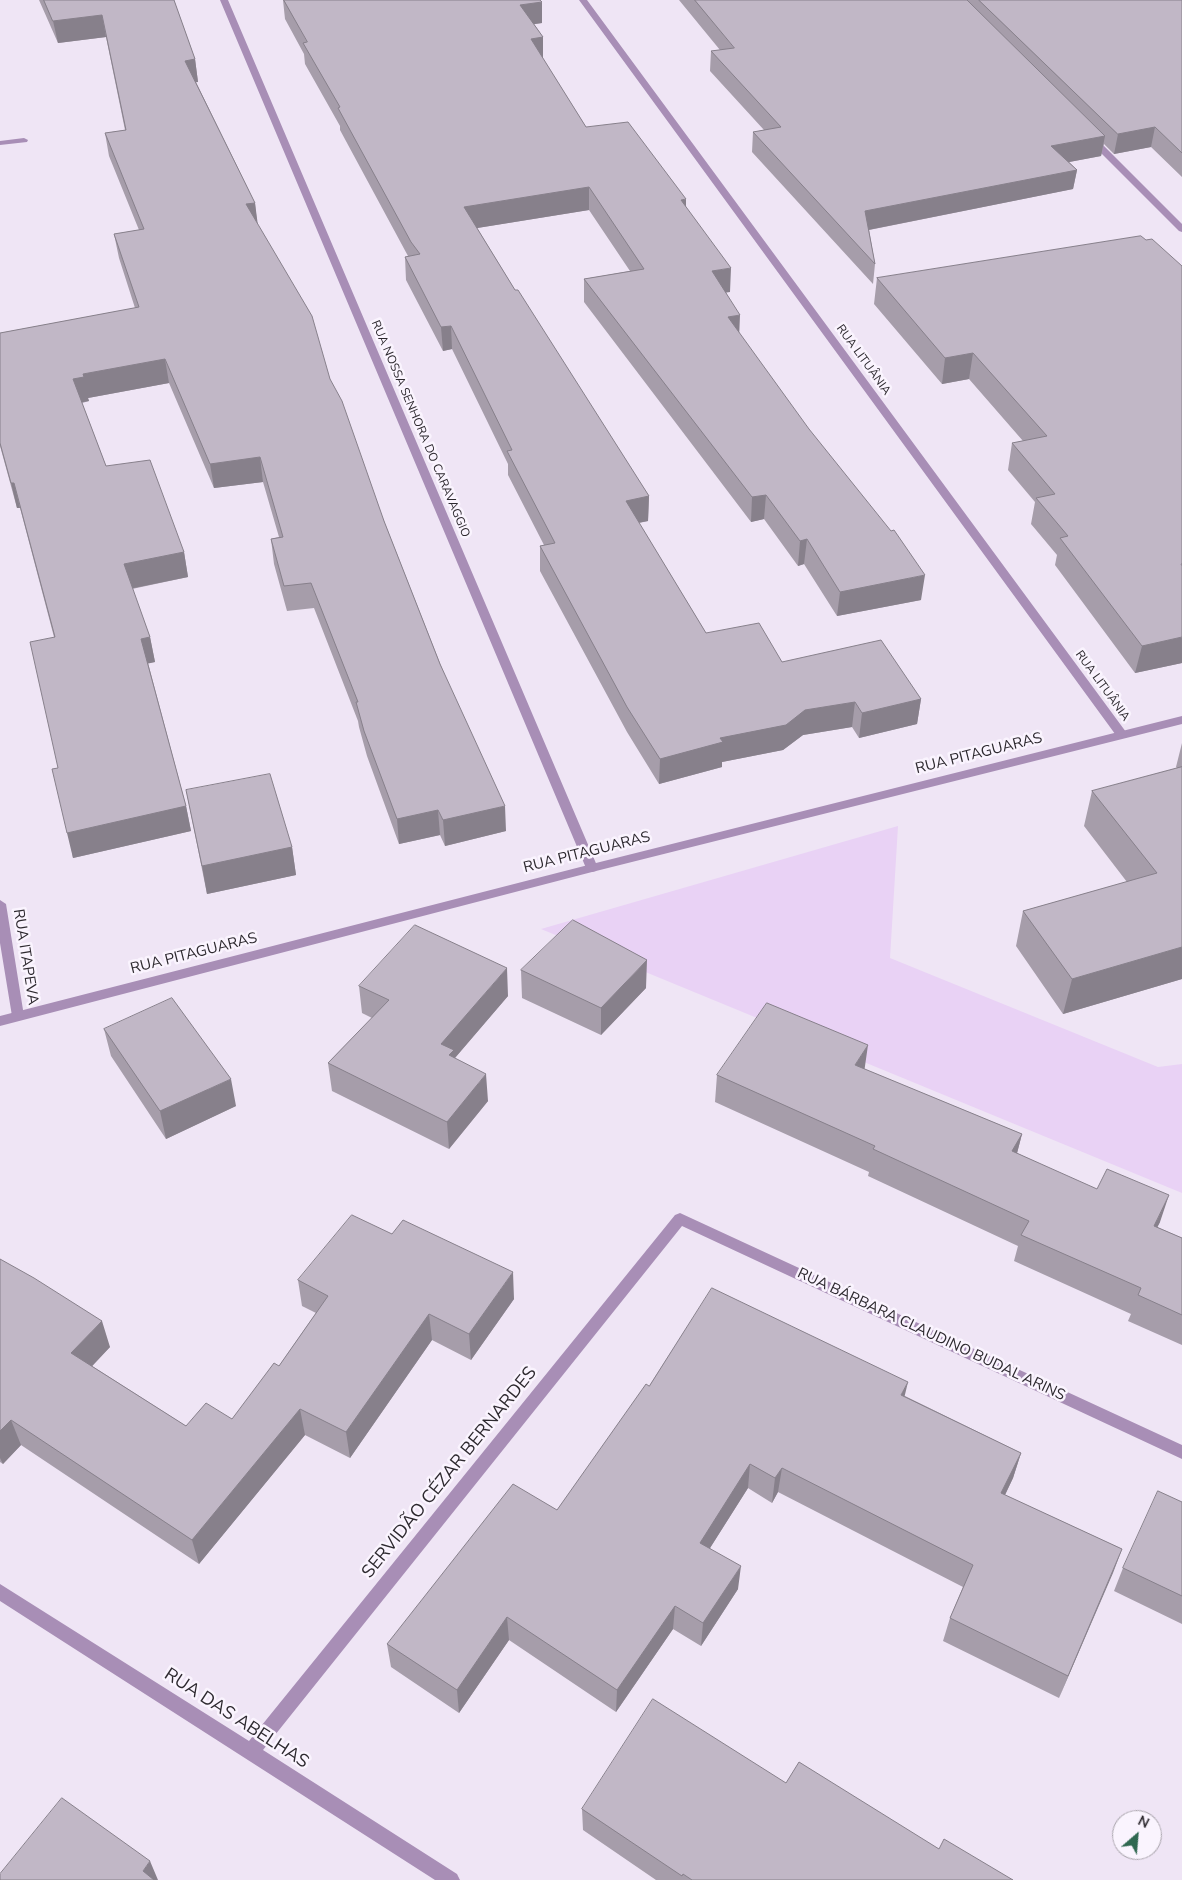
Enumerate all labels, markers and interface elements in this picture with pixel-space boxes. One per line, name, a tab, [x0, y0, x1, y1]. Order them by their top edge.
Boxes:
street label: RUA NOSSA SENHORA DO CARAVAGGIO	[368, 318, 472, 540]
street label: RUA LITUÂNIA	[833, 322, 893, 398]
street label: RUA LITUÂNIA	[1072, 648, 1132, 724]
street label: RUA PITAGUARAS	[914, 730, 1044, 778]
street label: RUA PITAGUARAS	[522, 829, 652, 877]
street label: RUA ITAPEVA	[9, 908, 41, 1006]
street label: RUA PITAGUARAS	[129, 930, 259, 978]
street label: RUA BÁRBARA CLAUDINO BUDAL ARINS	[794, 1265, 1068, 1405]
street label: SERVIDÃO CÉZAR BERNARDES	[358, 1363, 542, 1583]
street label: RUA DAS ABELHAS	[160, 1664, 312, 1774]
north arrow	[1112, 1810, 1162, 1860]
text: N	[1135, 1811, 1153, 1833]

